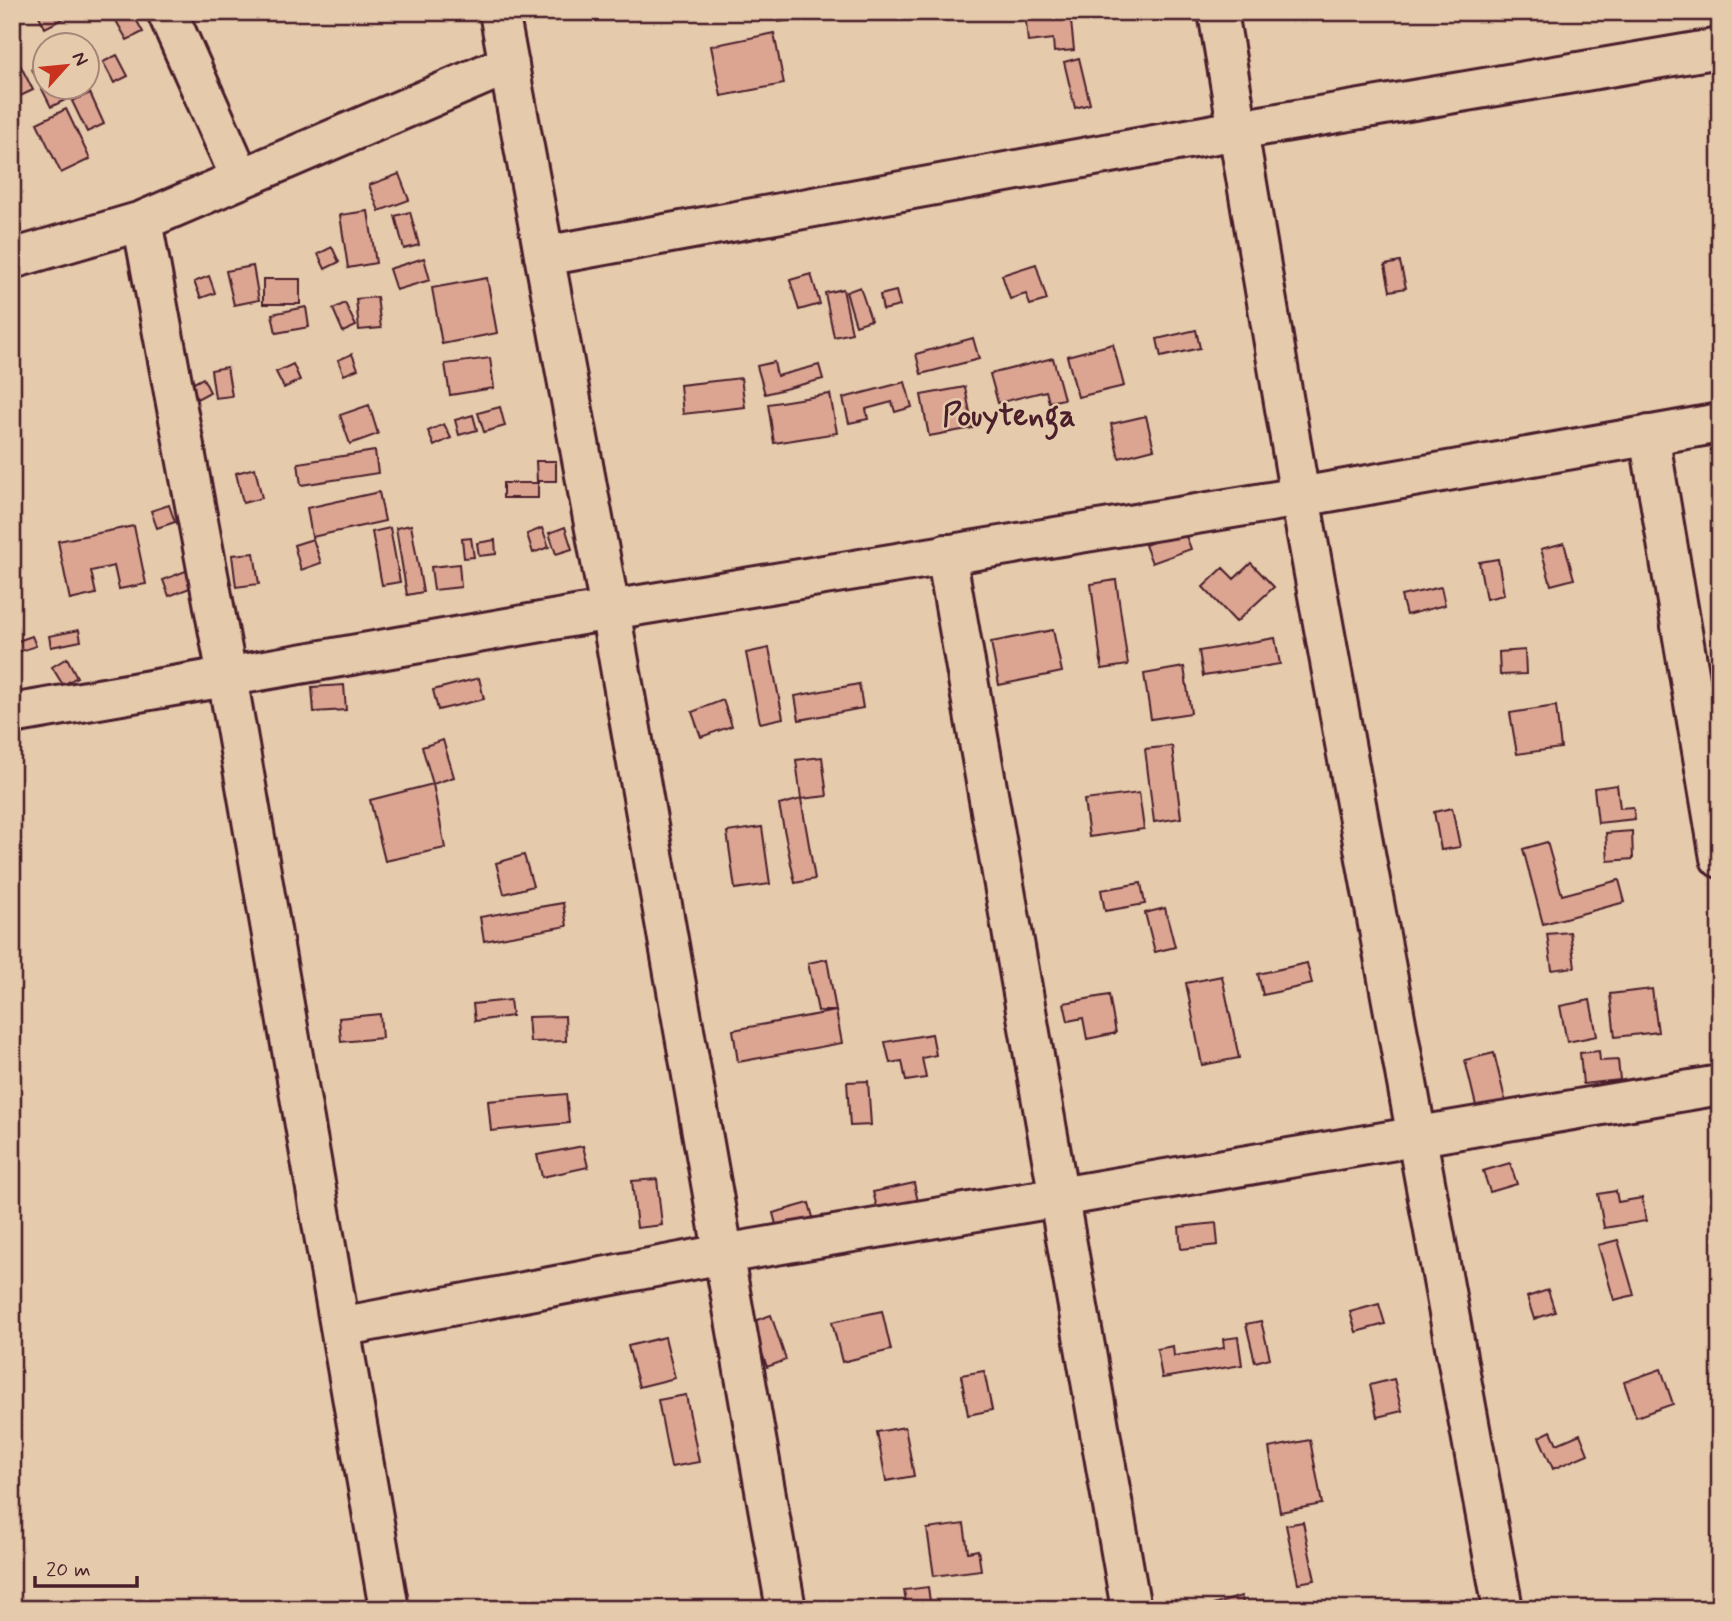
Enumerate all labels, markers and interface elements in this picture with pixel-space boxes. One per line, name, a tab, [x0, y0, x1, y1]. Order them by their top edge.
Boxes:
north arrow	[32, 32, 102, 102]
text: N	[66, 48, 94, 70]
district label: Pouytenga	[942, 395, 1076, 441]
scale bar	[35, 1544, 136, 1588]
text: 20 m	[46, 1556, 91, 1584]

